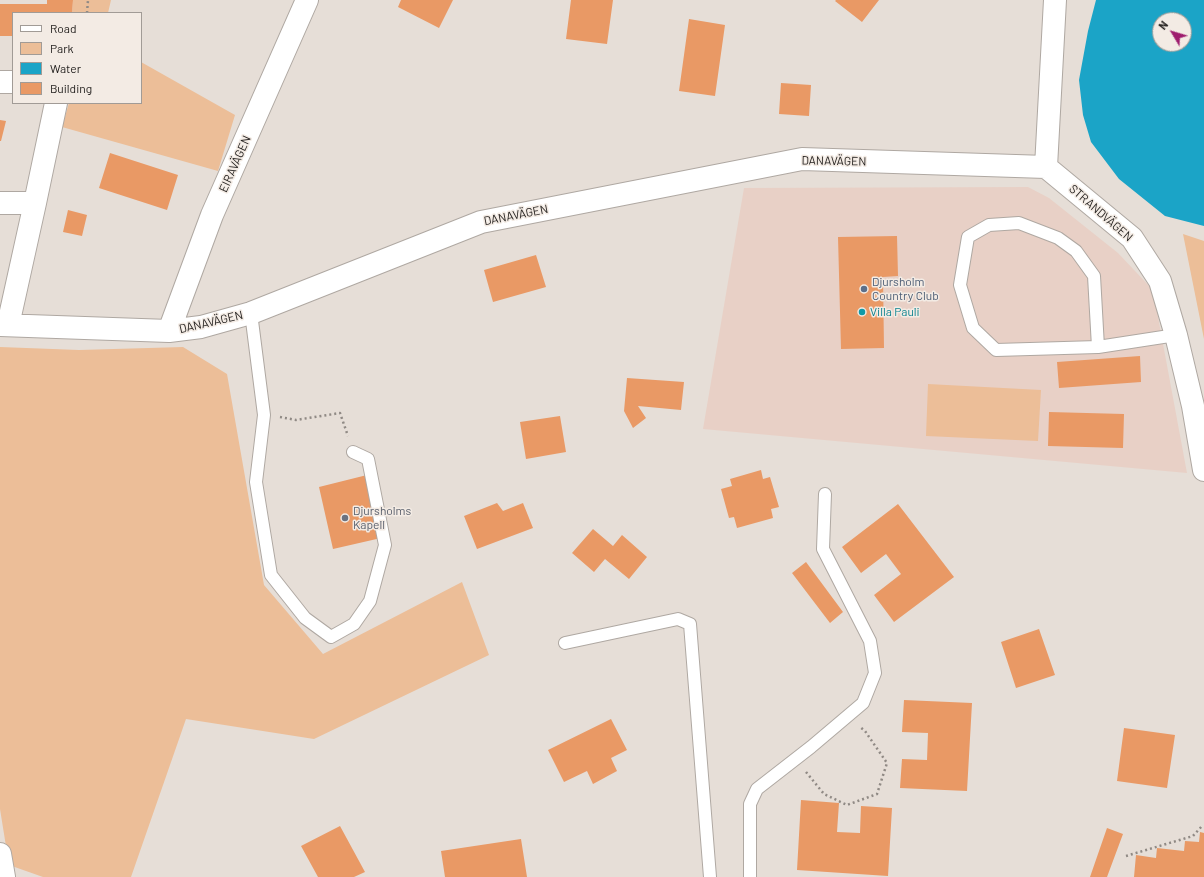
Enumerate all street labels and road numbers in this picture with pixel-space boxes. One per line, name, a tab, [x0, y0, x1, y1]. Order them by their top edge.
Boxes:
street label: EIRAVÄGEN	[216, 133, 254, 195]
street label: DANAVÄGEN	[801, 153, 867, 169]
street label: STRANDVÄGEN	[1066, 181, 1136, 245]
street label: DANAVÄGEN	[483, 202, 549, 228]
street label: DANAVÄGEN	[178, 308, 244, 336]

